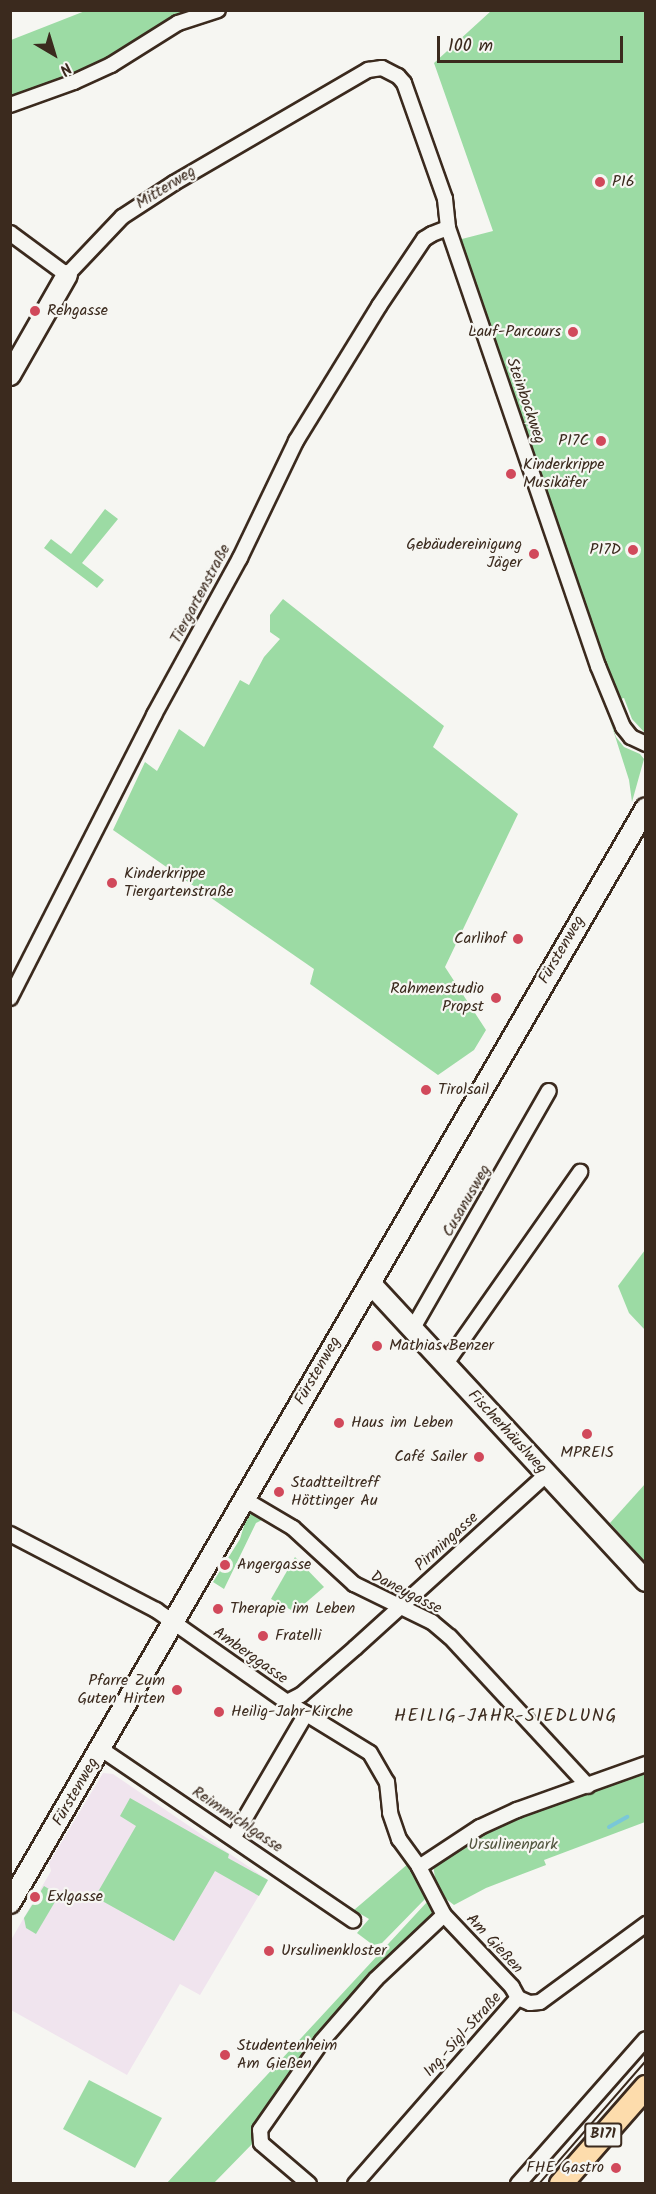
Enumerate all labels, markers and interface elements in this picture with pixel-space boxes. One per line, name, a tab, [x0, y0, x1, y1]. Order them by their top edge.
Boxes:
north arrow	[24, 24, 84, 84]
scale bar	[440, 24, 626, 62]
text: 100 m	[448, 32, 493, 61]
text: N	[54, 56, 77, 82]
street label: Mitterweg	[133, 162, 199, 214]
place label: P16	[612, 172, 635, 192]
marker: P16	[593, 175, 607, 189]
place label: Rehgasse	[47, 301, 108, 321]
marker: Rehgasse	[28, 304, 42, 318]
place label: Lauf-Parcours	[468, 322, 561, 342]
marker: Lauf-Parcours	[566, 325, 580, 339]
street label: Steinbockweg	[501, 355, 549, 447]
place label: P17C	[558, 431, 589, 451]
marker: P17C	[594, 434, 608, 448]
place label: Kinderkrippe Musikäfer	[523, 455, 604, 493]
marker: Kinderkrippe Musikäfer	[504, 467, 518, 481]
place label: Gebäudereinigung Jäger	[406, 535, 522, 573]
place label: P17D	[590, 540, 621, 560]
street label: Tiergartenstraße	[167, 541, 235, 647]
marker: P17D	[626, 543, 640, 557]
marker: Gebäudereinigung Jäger	[527, 547, 541, 561]
place label: Kinderkrippe Tiergartenstraße	[124, 864, 234, 902]
marker: Kinderkrippe Tiergartenstraße	[105, 876, 119, 890]
street label: Fürstenweg	[535, 912, 589, 988]
place label: Carlihof	[454, 929, 506, 949]
marker: Carlihof	[511, 932, 525, 946]
place label: Rahmenstudio Propst	[390, 979, 484, 1017]
marker: Rahmenstudio Propst	[489, 991, 503, 1005]
place label: Tirolsail	[438, 1080, 489, 1100]
marker: Tirolsail	[419, 1083, 433, 1097]
street label: Cusanusweg	[439, 1161, 495, 1241]
street label: Fürstenweg	[291, 1333, 345, 1409]
place label: Mathias Benzer	[389, 1336, 494, 1356]
marker: Mathias Benzer	[370, 1339, 384, 1353]
street label: Fischerhäuslweg	[463, 1386, 551, 1478]
place label: Haus im Leben	[351, 1413, 453, 1433]
marker: Haus im Leben	[332, 1416, 346, 1430]
marker: MPREIS	[580, 1427, 594, 1441]
place label: MPREIS	[560, 1443, 614, 1463]
place label: Café Sailer	[394, 1447, 467, 1467]
marker: Café Sailer	[472, 1450, 486, 1464]
place label: Stadtteiltreff Höttinger Au	[291, 1473, 379, 1511]
marker: Stadtteiltreff Höttinger Au	[272, 1485, 286, 1499]
street label: Pirmingasse	[411, 1509, 483, 1575]
place label: Angergasse	[237, 1555, 311, 1575]
marker: Angergasse	[218, 1558, 232, 1572]
street label: Daneygasse	[367, 1567, 445, 1619]
place label: Therapie im Leben	[230, 1599, 355, 1619]
marker: Therapie im Leben	[211, 1602, 225, 1616]
street label: Amberggasse	[209, 1623, 291, 1689]
place label: Fratelli	[275, 1626, 321, 1646]
marker: Fratelli	[256, 1629, 270, 1643]
place label: Pfarre Zum Guten Hirten	[77, 1671, 165, 1709]
marker: Pfarre Zum Guten Hirten	[170, 1683, 184, 1697]
place label: Heilig-Jahr-Kirche	[231, 1702, 353, 1722]
marker: Heilig-Jahr-Kirche	[212, 1705, 226, 1719]
district label: HEILIG-JAHR-SIEDLUNG	[394, 1706, 618, 1728]
street label: Fürstenweg	[49, 1754, 103, 1830]
street label: Reimmichlgasse	[188, 1783, 286, 1857]
park label: Ursulinenpark	[468, 1835, 558, 1855]
place label: Exlgasse	[47, 1887, 103, 1907]
marker: Exlgasse	[28, 1890, 42, 1904]
street label: Am Gießen	[461, 1910, 527, 1978]
place label: Ursulinenkloster	[281, 1941, 387, 1961]
marker: Ursulinenkloster	[262, 1944, 276, 1958]
street label: Ing.-Sigl-Straße	[420, 1989, 506, 2081]
place label: Studentenheim Am Gießen	[237, 2036, 337, 2074]
marker: Studentenheim Am Gießen	[218, 2048, 232, 2062]
road number: B171	[584, 2123, 622, 2147]
place label: FHE Gastro	[526, 2158, 604, 2178]
marker: FHE Gastro	[609, 2161, 623, 2175]

